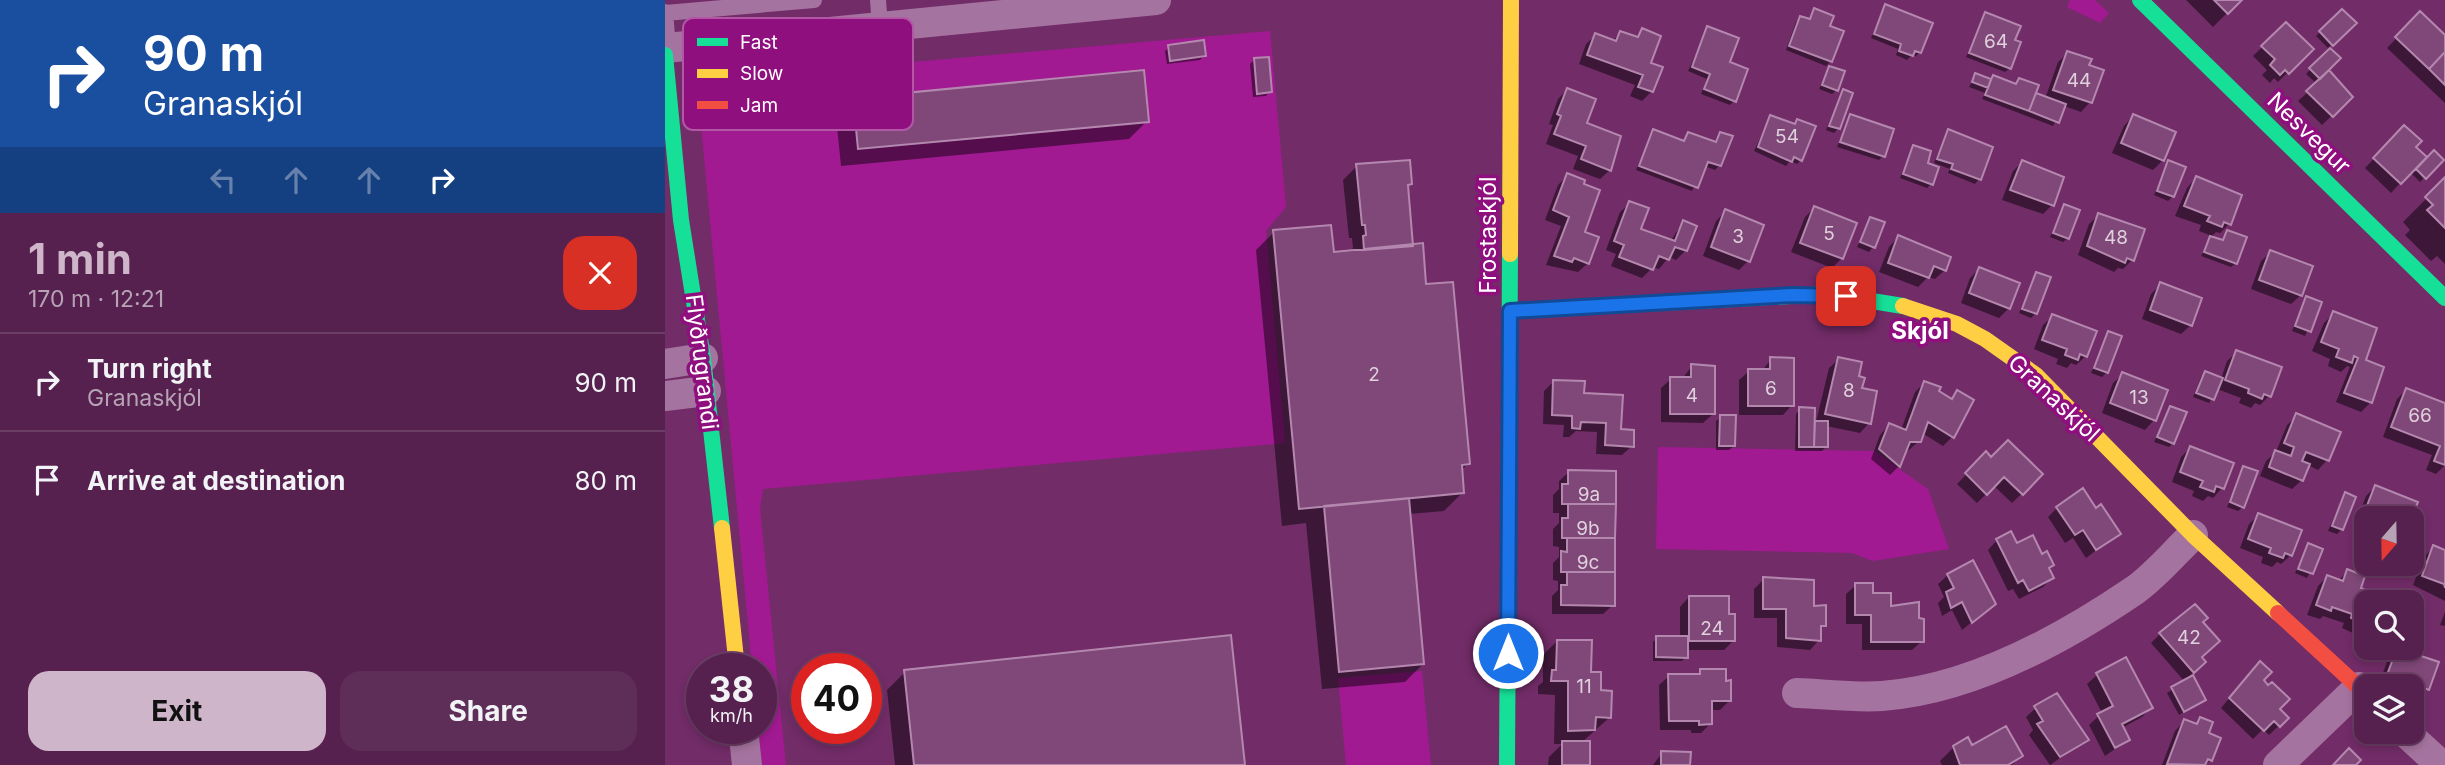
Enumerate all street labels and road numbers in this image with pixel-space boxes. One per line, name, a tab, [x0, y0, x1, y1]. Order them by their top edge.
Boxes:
street label: Nesvegur	[2261, 86, 2357, 180]
street label: Frostaskjól	[1474, 176, 1502, 294]
street label: Flyðrugrandi	[680, 293, 724, 431]
street label: Granaskjól	[2002, 349, 2106, 447]

